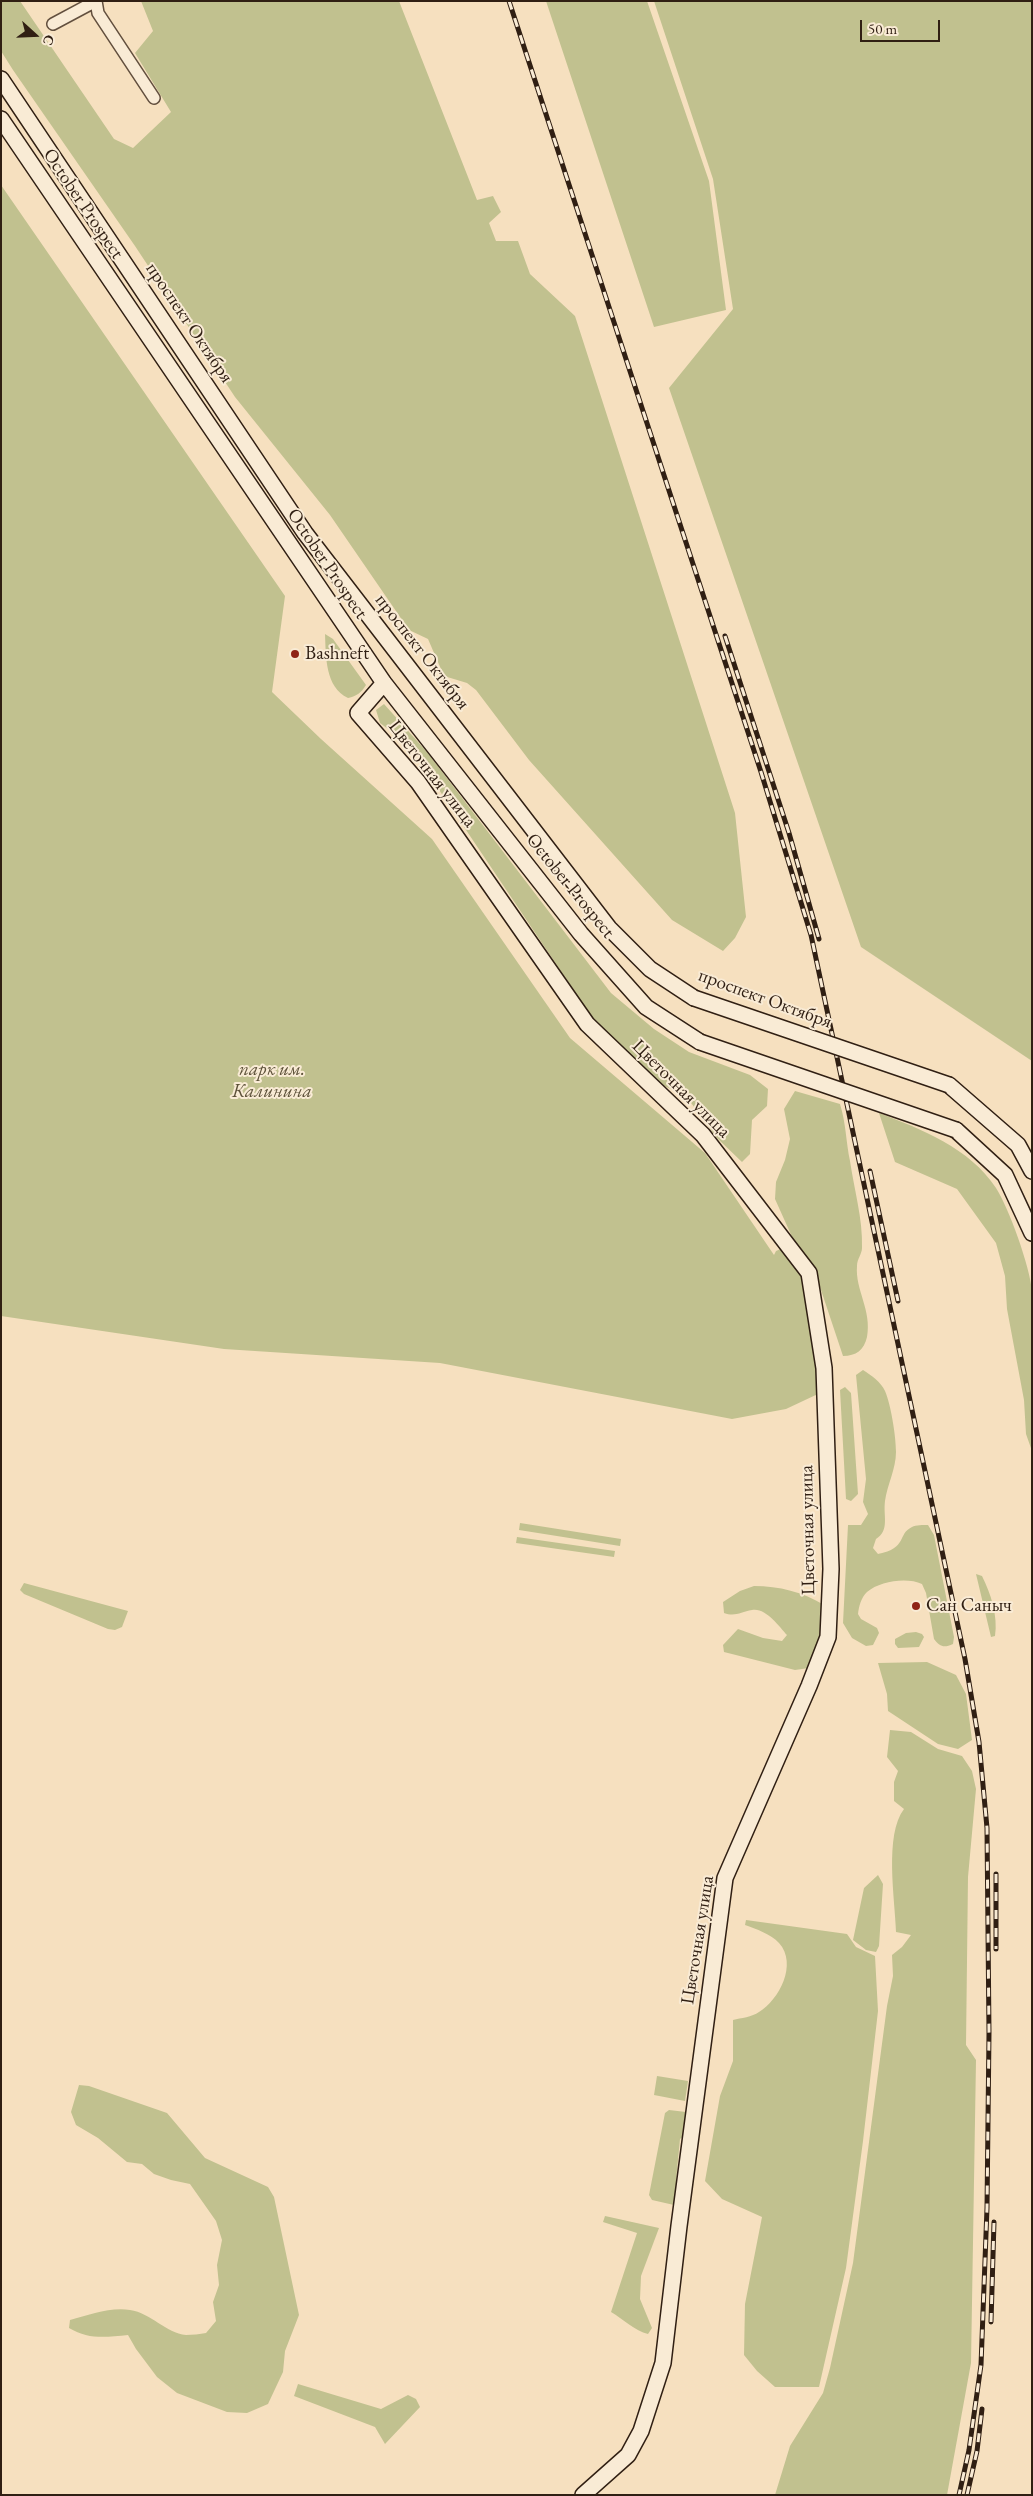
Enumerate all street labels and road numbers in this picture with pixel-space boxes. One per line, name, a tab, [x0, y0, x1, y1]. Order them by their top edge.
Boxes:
street label: October Prospect	[38, 145, 128, 263]
street label: проспект Октября	[140, 258, 238, 388]
street label: October Prospect	[282, 505, 372, 623]
street label: проспект Октября	[370, 590, 474, 714]
street label: Цветочная улица	[383, 716, 481, 832]
street label: October Prospect	[521, 829, 619, 943]
street label: проспект Октября	[695, 964, 835, 1034]
street label: Цветочная улица	[627, 1035, 735, 1143]
street label: Цветочная улица	[795, 1465, 821, 1595]
street label: Цветочная улица	[677, 1874, 719, 2006]

